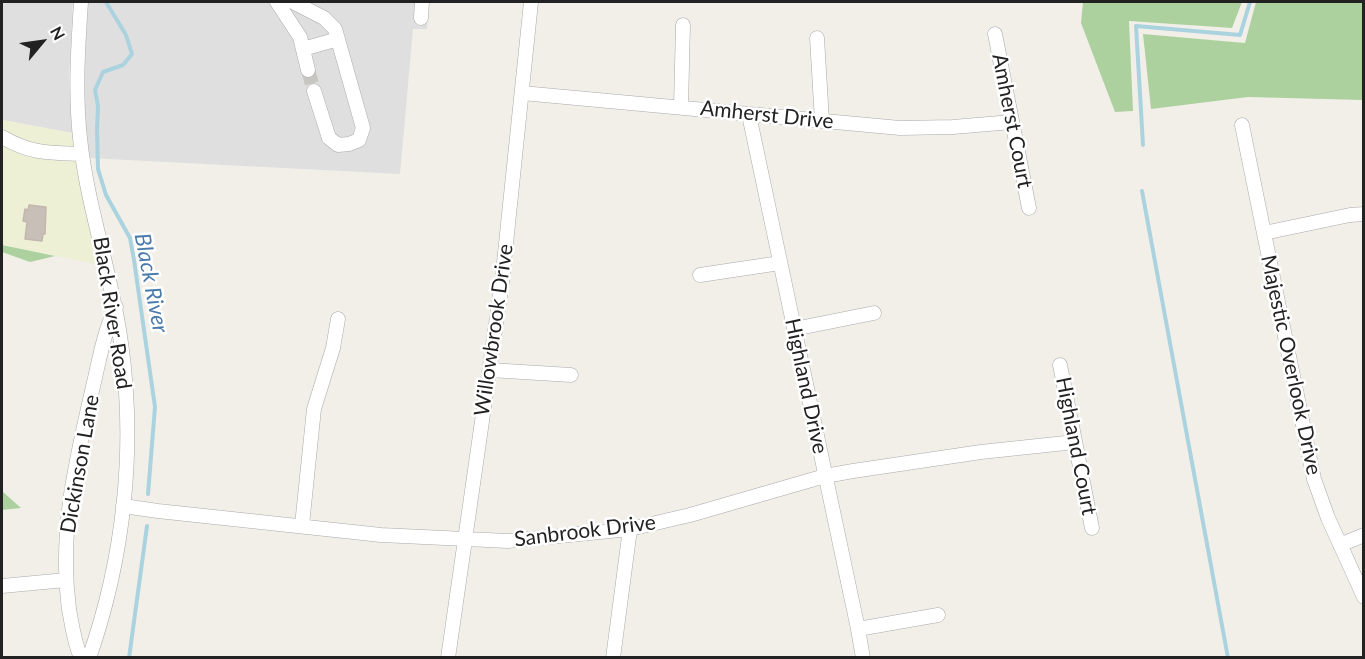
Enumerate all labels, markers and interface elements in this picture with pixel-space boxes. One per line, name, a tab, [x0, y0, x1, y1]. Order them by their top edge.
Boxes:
north arrow	[12, 12, 72, 72]
text: N	[47, 23, 69, 43]
street label: Amherst Court	[987, 52, 1037, 190]
street label: Amherst Drive	[699, 95, 835, 135]
water label: Black River	[128, 231, 174, 335]
street label: Black River Road	[88, 235, 136, 391]
street label: Willowbrook Drive	[469, 242, 519, 418]
street label: Majestic Overlook Drive	[1255, 253, 1327, 477]
street label: Highland Drive	[779, 316, 833, 456]
street label: Highland Court	[1050, 375, 1102, 517]
street label: Dickinson Lane	[55, 393, 105, 535]
street label: Sanbrook Drive	[513, 510, 657, 552]

